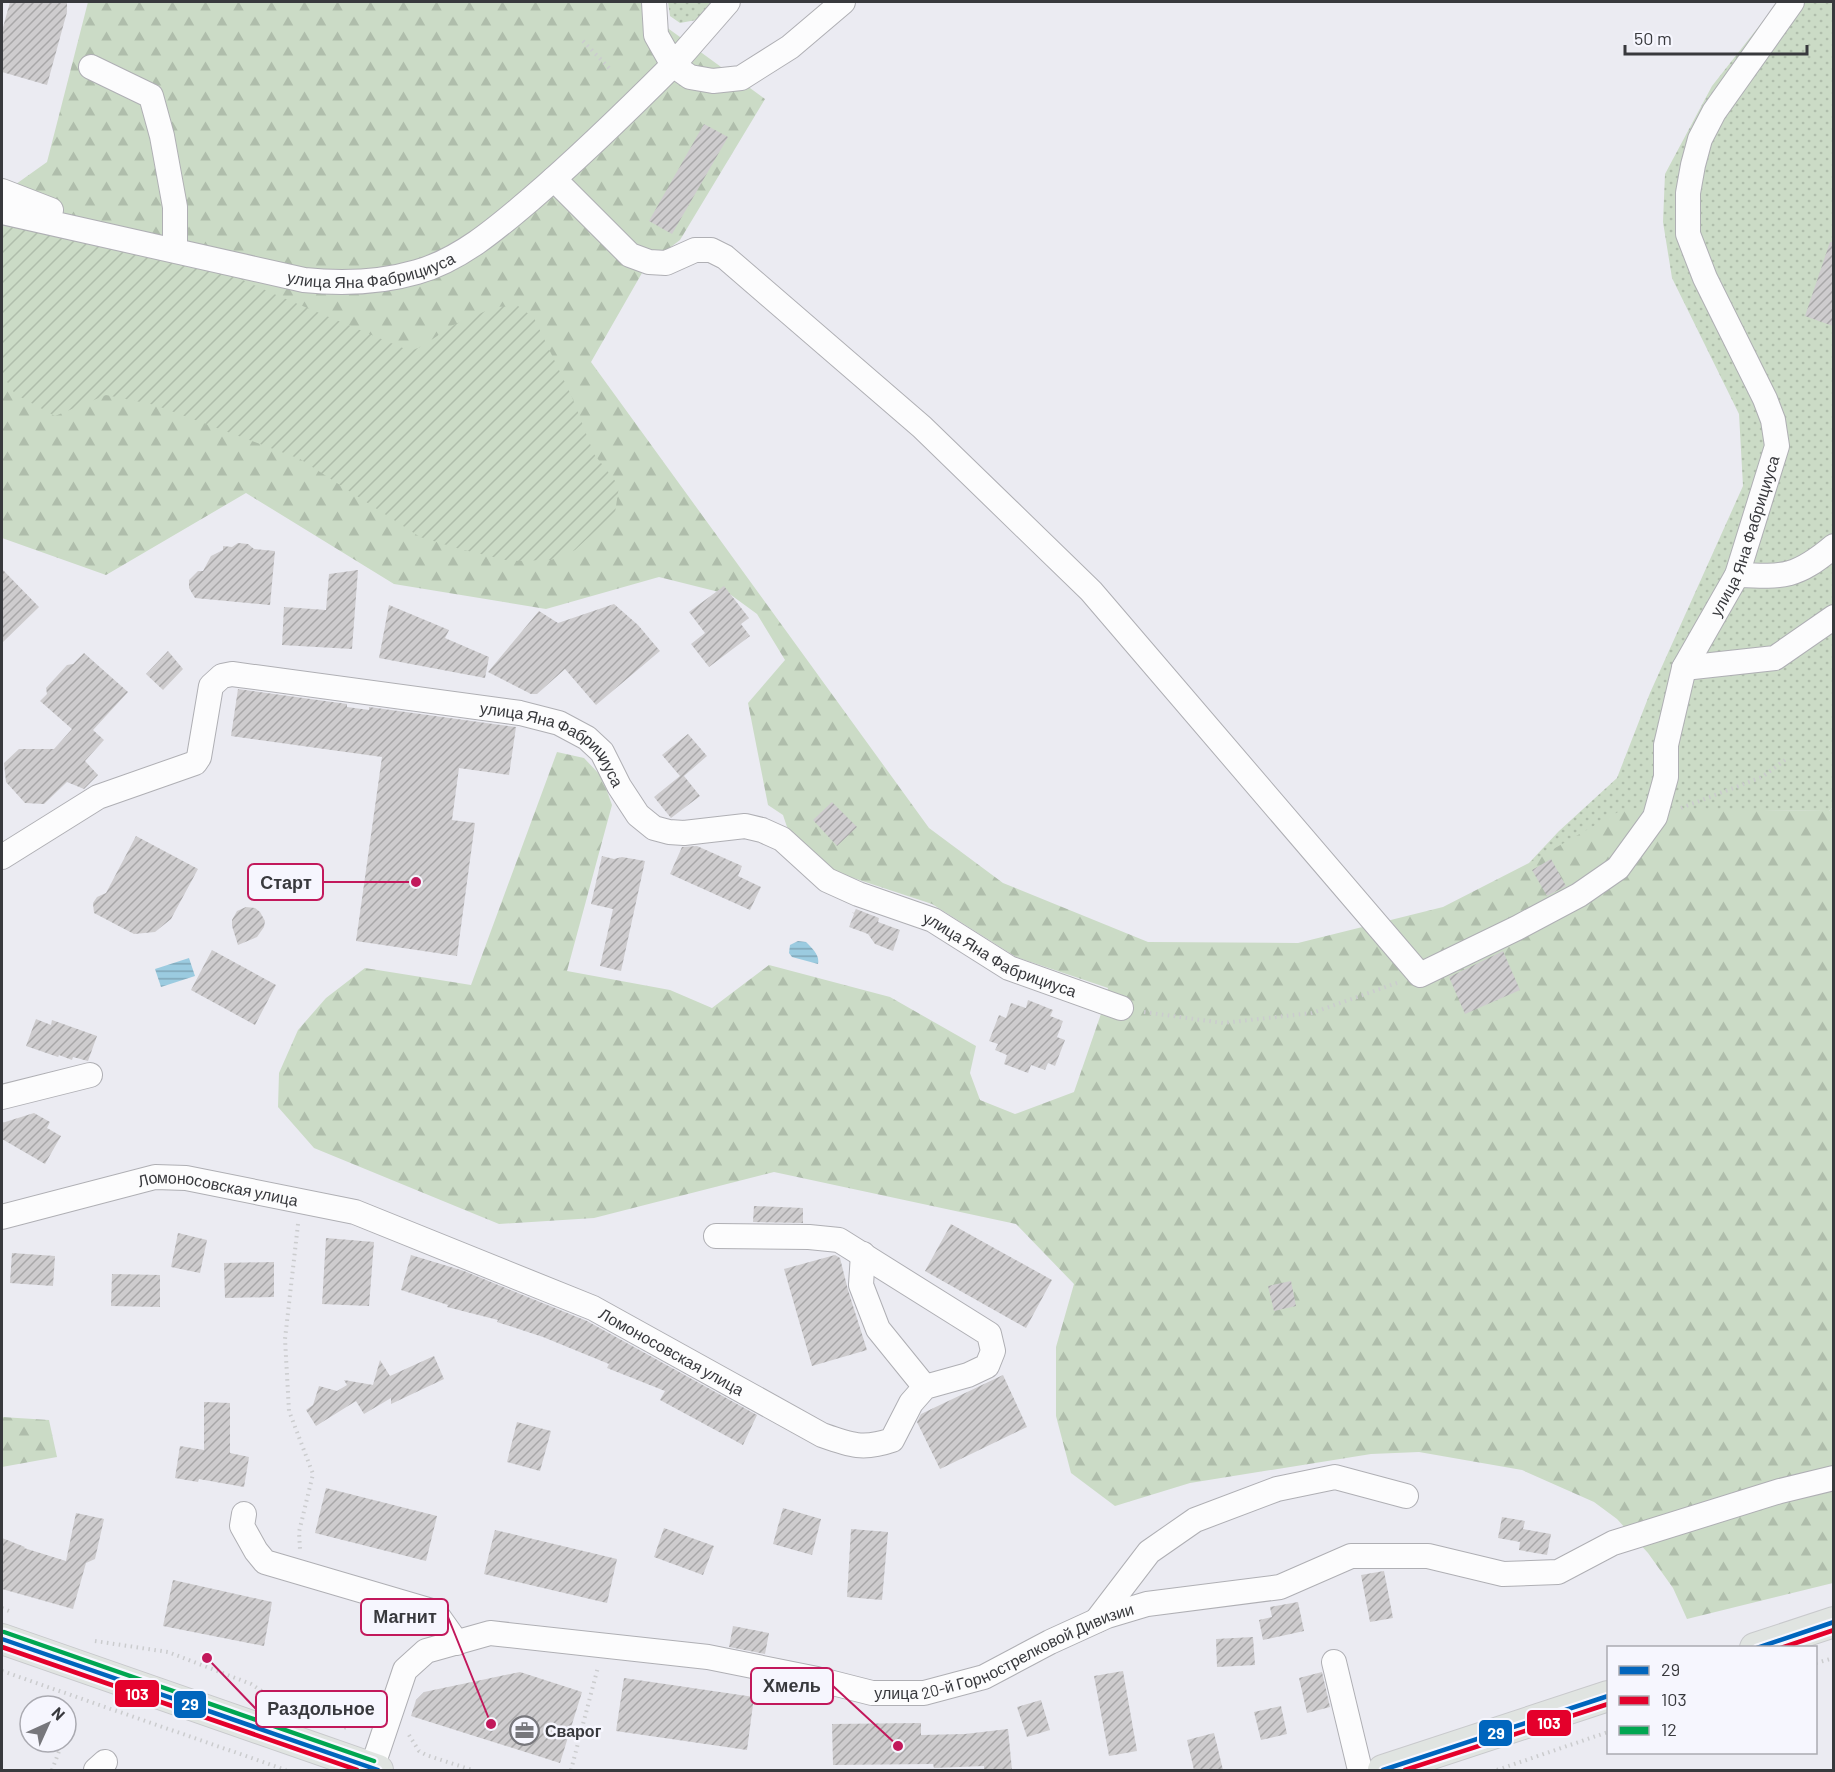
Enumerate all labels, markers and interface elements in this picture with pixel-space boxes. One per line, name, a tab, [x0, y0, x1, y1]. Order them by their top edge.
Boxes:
scale bar	[1625, 18, 1806, 56]
text: 50 m	[1634, 27, 1672, 49]
street label: улица Яна Фабрициуса	[286, 248, 458, 291]
street label: улица Яна Фабрициуса	[1706, 453, 1783, 619]
street label: улица Яна Фабрициуса	[479, 698, 628, 790]
callout: Старт	[248, 864, 323, 900]
text: Старт	[260, 871, 312, 893]
street label: улица Яна Фабрициуса	[921, 907, 1079, 1000]
street label: Ломоносовская улица	[136, 1167, 300, 1209]
street label: Ломоносовская улица	[596, 1303, 748, 1399]
callout: Магнит	[361, 1599, 448, 1635]
street label: улица 20-й Горнострелковой Дивизии	[874, 1599, 1136, 1702]
text: Магнит	[373, 1605, 437, 1627]
legend	[1607, 1646, 1817, 1754]
text: 29	[1661, 1658, 1680, 1680]
callout: Хмель	[751, 1668, 833, 1704]
text: Хмель	[763, 1674, 821, 1696]
line badge: 103	[114, 1679, 160, 1708]
text: 103	[125, 1684, 149, 1703]
text: 103	[1661, 1688, 1687, 1710]
line badge: 29	[173, 1690, 207, 1719]
callout: Раздольное	[256, 1691, 387, 1727]
north arrow	[18, 1694, 78, 1754]
text: 29	[181, 1694, 199, 1713]
text: Раздольное	[267, 1697, 375, 1719]
text: N	[48, 1703, 69, 1724]
line badge: 103	[1526, 1709, 1572, 1737]
text: 103	[1537, 1713, 1561, 1732]
office icon: Сварог	[508, 1715, 540, 1747]
text: 12	[1661, 1718, 1677, 1740]
line badge: 29	[1478, 1719, 1513, 1747]
place label: Сварог	[545, 1721, 602, 1740]
text: 29	[1487, 1723, 1505, 1742]

